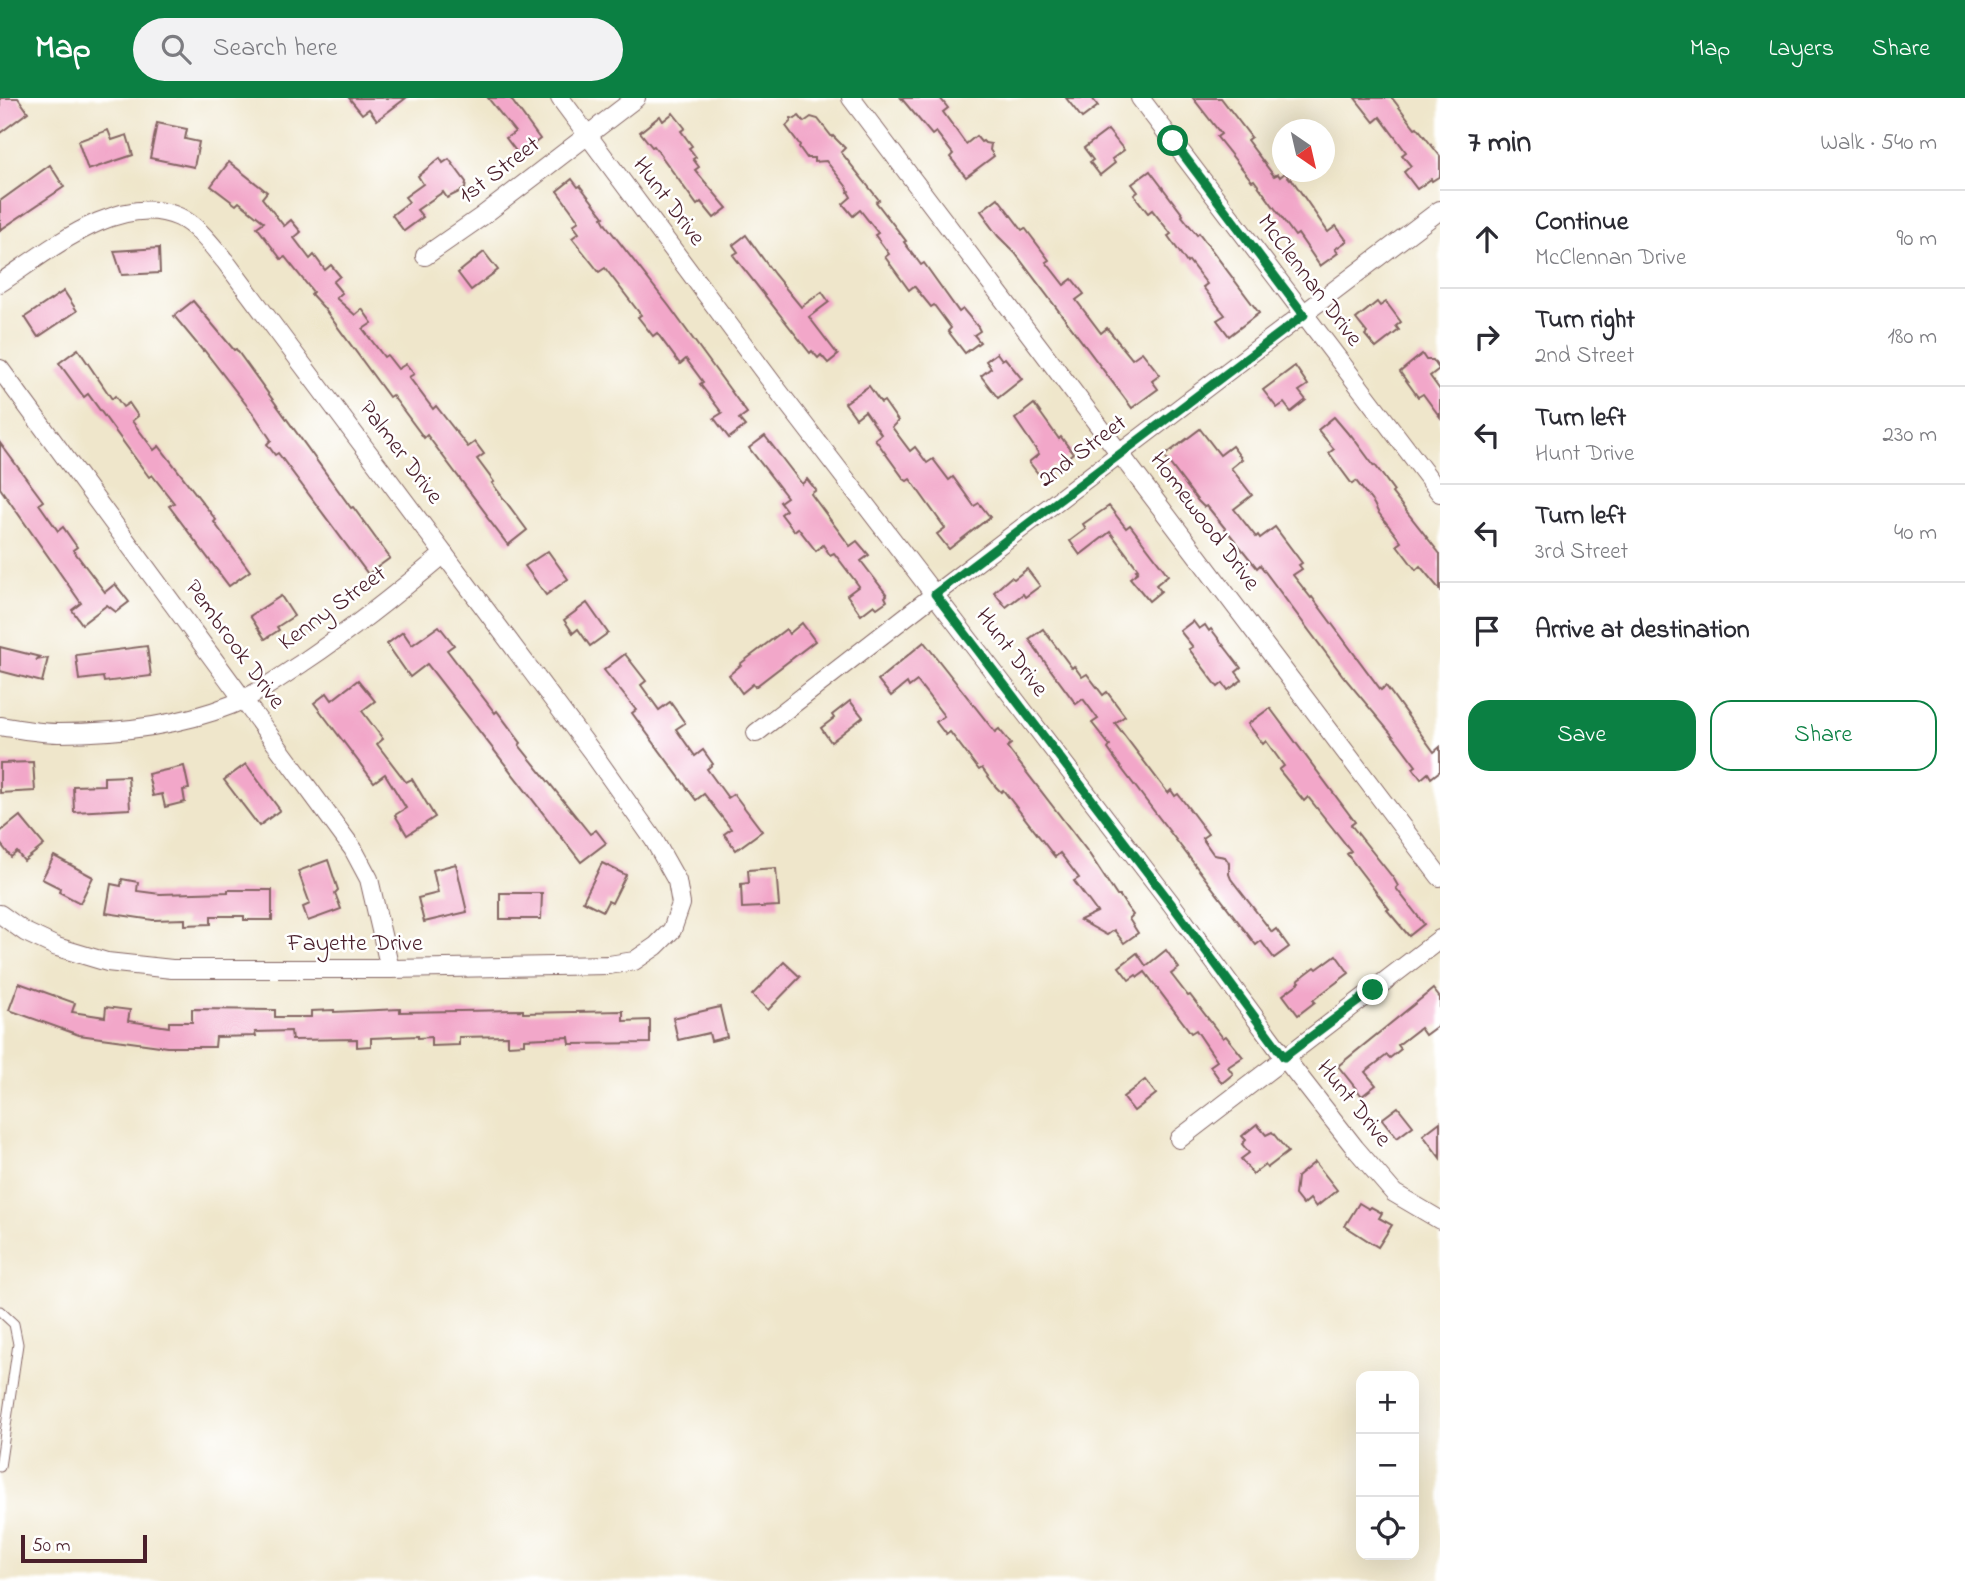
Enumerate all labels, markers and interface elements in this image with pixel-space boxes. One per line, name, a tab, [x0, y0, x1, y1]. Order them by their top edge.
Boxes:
search box	[133, 18, 623, 81]
text: Map	[35, 25, 91, 73]
icon: search	[157, 30, 195, 68]
text: Search here	[213, 30, 337, 68]
text: Map	[1690, 32, 1730, 67]
text: Layers	[1768, 32, 1834, 67]
text: Share	[1872, 32, 1930, 67]
north arrow	[1272, 119, 1335, 182]
text: 7 min	[1468, 122, 1531, 166]
route start	[1157, 125, 1188, 156]
text: Walk · 540 m	[1820, 127, 1937, 160]
street label: 1st Street	[452, 129, 548, 213]
street label: Hunt Drive	[623, 150, 713, 254]
text: Continue	[1535, 204, 1628, 242]
street label: McClennan Drive	[1248, 207, 1371, 355]
icon: ahead	[1468, 220, 1506, 258]
text: 90 m	[1897, 223, 1937, 256]
text: McClennan Drive	[1535, 242, 1686, 275]
text: Turn right	[1535, 302, 1635, 340]
icon: right	[1468, 318, 1506, 356]
text: 180 m	[1888, 321, 1937, 354]
text: 2nd Street	[1535, 340, 1634, 373]
street label: Palmer Drive	[349, 394, 451, 513]
text: Turn left	[1535, 400, 1626, 438]
street label: 2nd Street	[1031, 407, 1135, 497]
icon: left	[1468, 416, 1506, 454]
text: 230 m	[1883, 419, 1937, 452]
text: Hunt Drive	[1535, 438, 1634, 471]
street label: Homewood Drive	[1140, 445, 1268, 599]
text: Turn left	[1535, 498, 1626, 536]
icon: left	[1468, 514, 1506, 552]
text: 40 m	[1894, 517, 1937, 550]
text: 3rd Street	[1535, 536, 1628, 569]
street label: Kenny Street	[272, 558, 395, 661]
street label: Pembrook Drive	[175, 573, 293, 717]
street label: Hunt Drive	[966, 601, 1056, 705]
icon: arrive	[1468, 612, 1506, 650]
text: Arrive at destination	[1535, 612, 1750, 650]
button: Save	[1468, 700, 1696, 771]
button: Share	[1710, 700, 1937, 771]
street label: Fayette Drive	[286, 927, 423, 963]
route end	[1357, 974, 1388, 1005]
street label: Hunt Drive	[1307, 1053, 1399, 1155]
map controls	[1356, 1371, 1419, 1560]
button: +	[1356, 1371, 1419, 1434]
button: −	[1356, 1434, 1419, 1497]
button: locate	[1356, 1497, 1419, 1560]
scale bar	[21, 1532, 147, 1564]
text: 50 m	[32, 1533, 71, 1560]

